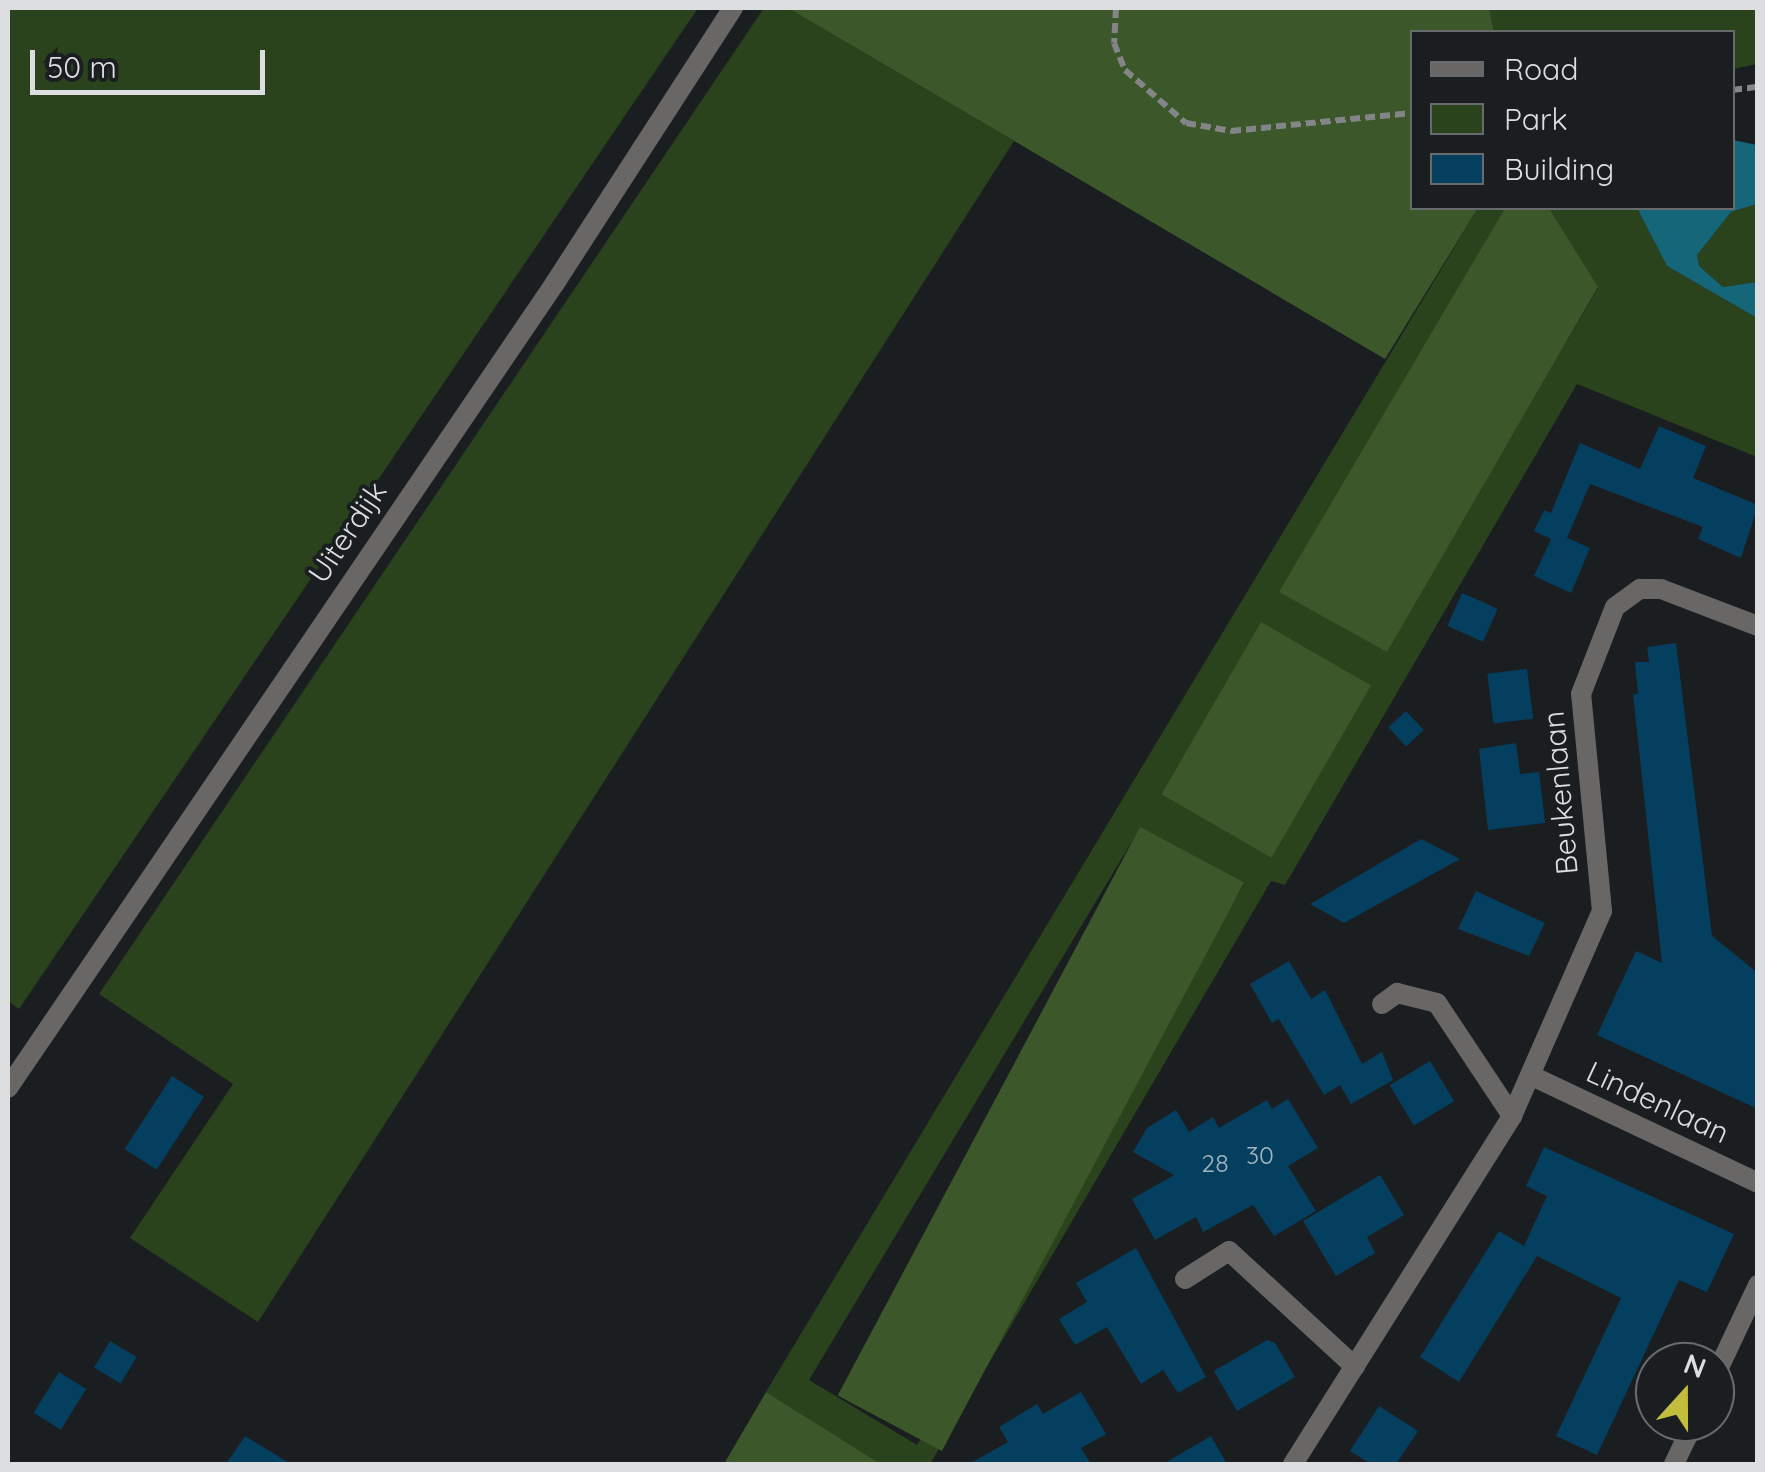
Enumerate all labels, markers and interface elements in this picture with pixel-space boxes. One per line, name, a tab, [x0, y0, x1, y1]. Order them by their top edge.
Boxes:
scale bar	[35, 30, 270, 92]
legend	[1410, 30, 1735, 210]
text: 50 m	[47, 48, 117, 86]
text: Road	[1504, 50, 1578, 88]
text: Park	[1504, 100, 1568, 138]
text: Building	[1504, 150, 1614, 188]
street label: Uiterdijk	[300, 475, 394, 589]
street label: Beukenlaan	[1535, 710, 1585, 876]
street label: Lindenlaan	[1581, 1053, 1735, 1151]
house number: 30	[1246, 1140, 1274, 1170]
house number: 28	[1201, 1148, 1229, 1178]
north arrow	[1635, 1342, 1735, 1442]
text: N	[1679, 1345, 1711, 1385]

